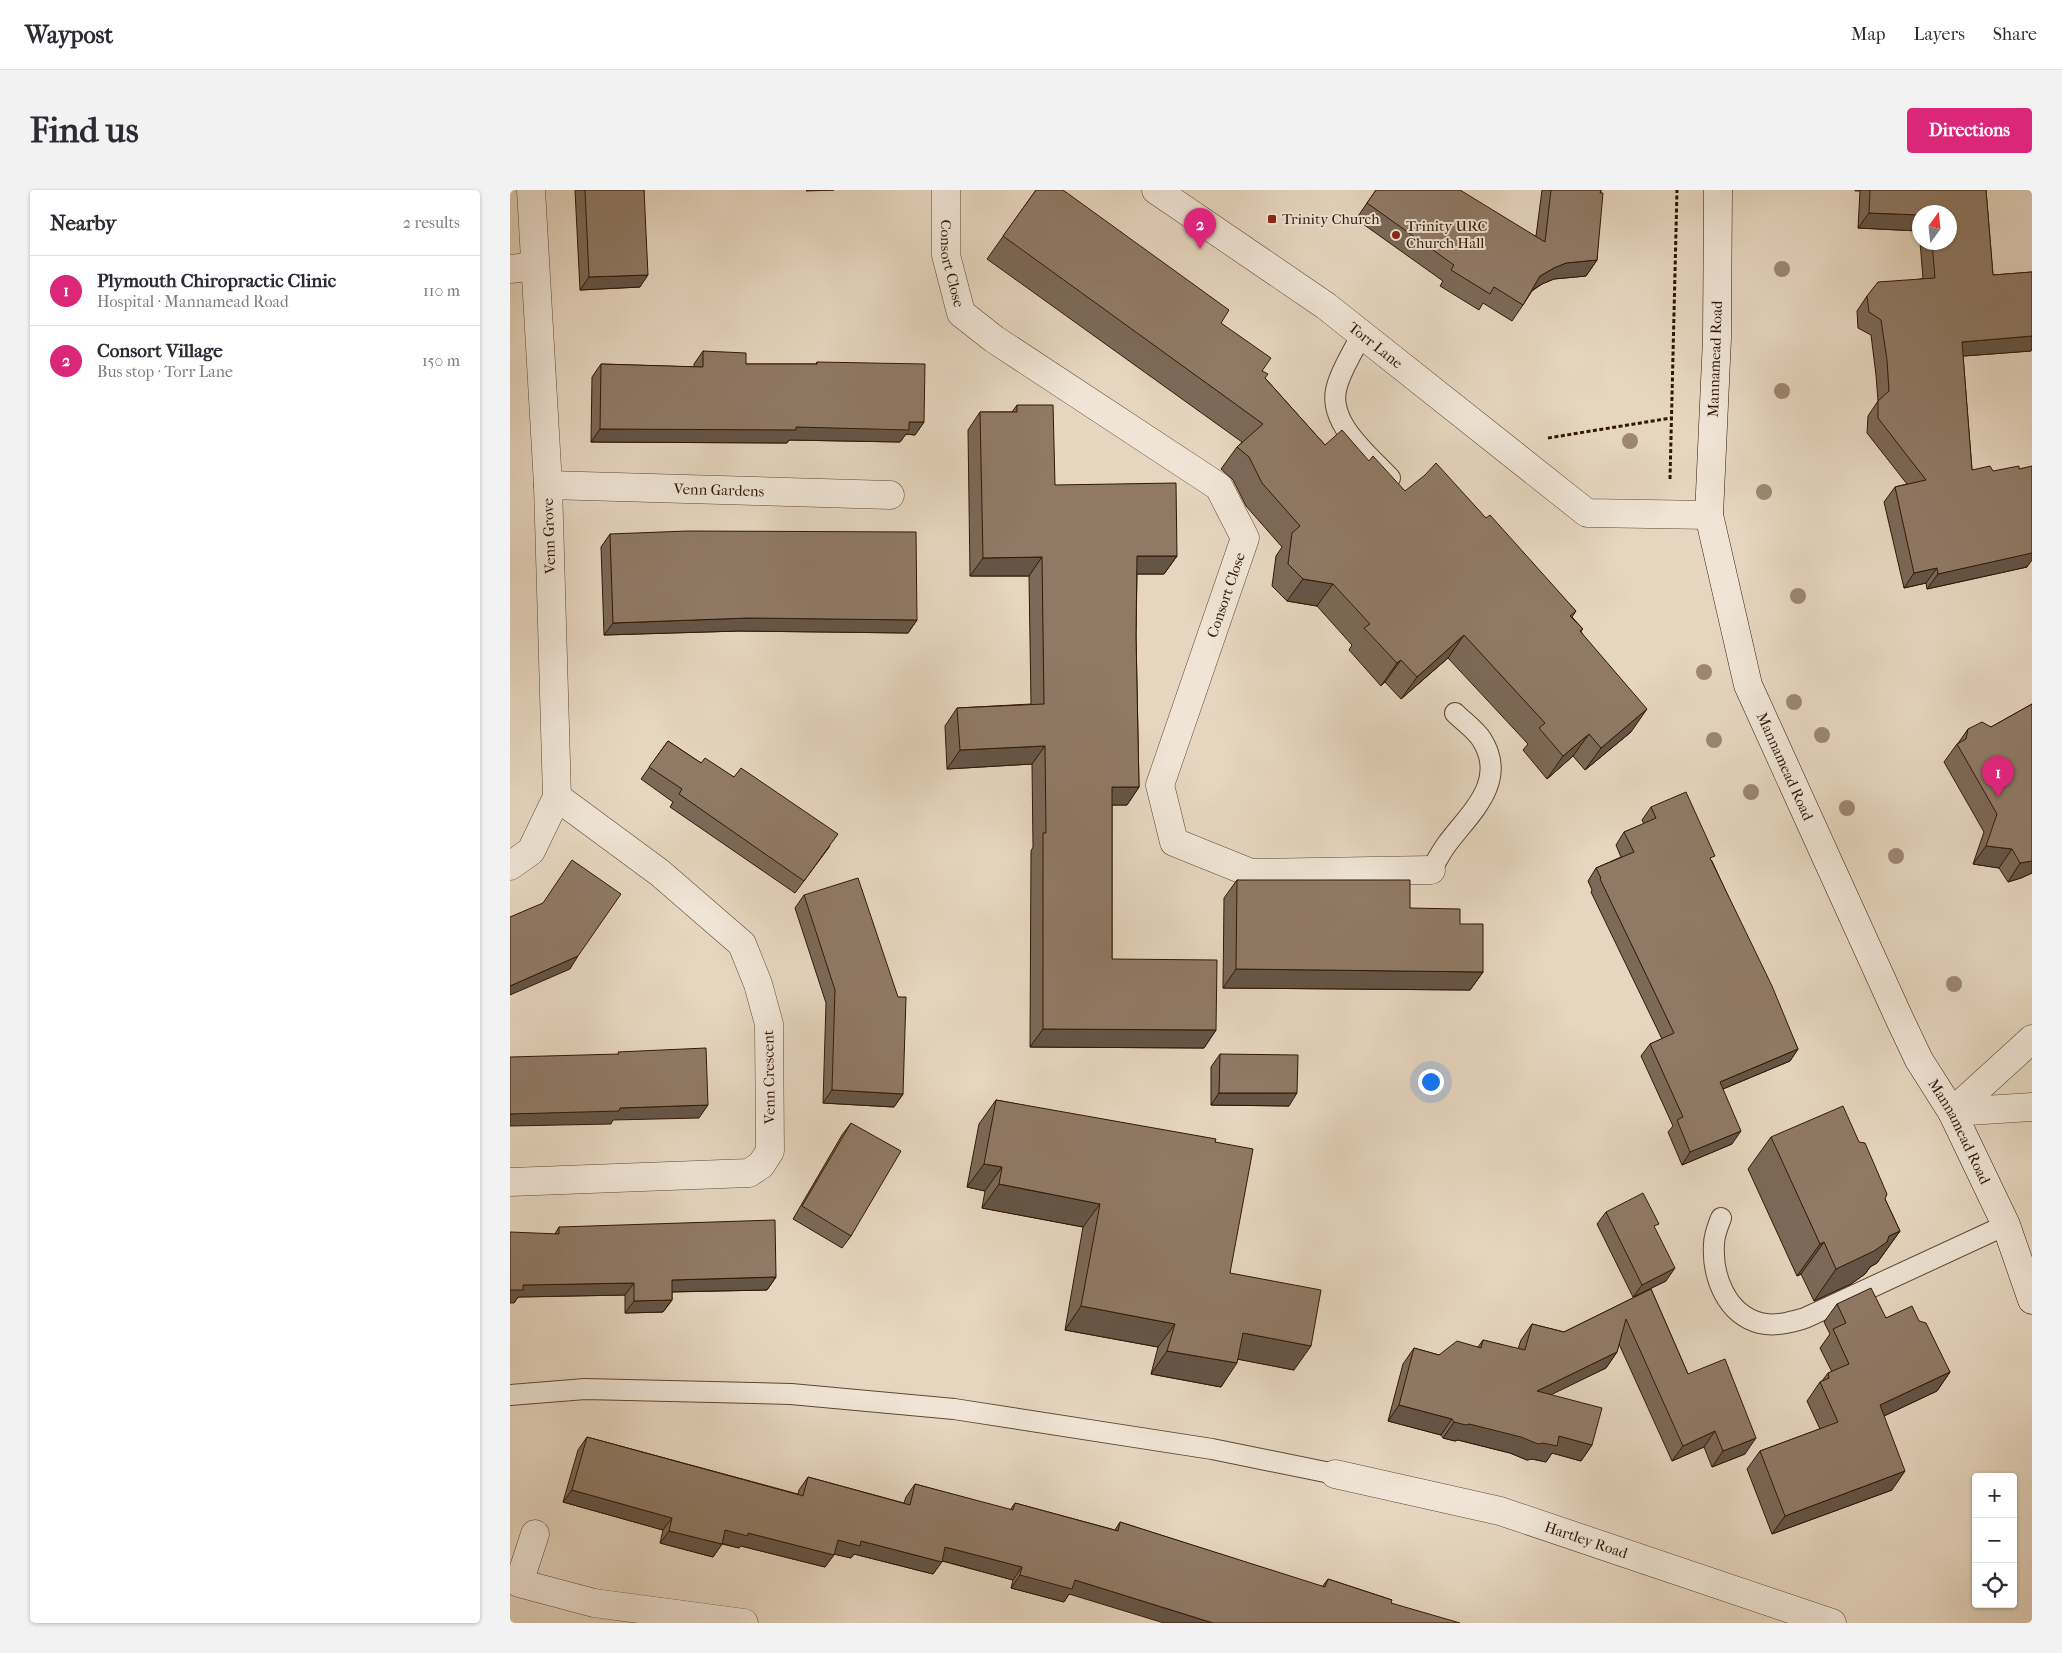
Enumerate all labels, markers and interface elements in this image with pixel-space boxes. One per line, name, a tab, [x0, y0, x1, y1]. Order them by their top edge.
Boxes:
text: Waypost	[25, 21, 113, 49]
text: Map	[1851, 24, 1885, 45]
text: Layers	[1913, 24, 1965, 45]
text: Share	[1993, 24, 2037, 45]
button: Directions	[1907, 108, 2032, 153]
text: Find us	[30, 110, 139, 151]
north arrow	[1912, 205, 1957, 250]
pin: 2	[1184, 208, 1216, 249]
place label: Trinity Church	[1282, 210, 1380, 228]
text: Nearby	[50, 211, 116, 235]
text: 2 results	[403, 213, 460, 232]
marker: Trinity Church	[1266, 213, 1278, 225]
place label: Trinity URC Church Hall	[1406, 217, 1488, 252]
street label: Consort Close	[936, 219, 968, 310]
marker: Trinity URC Church Hall	[1390, 229, 1402, 241]
text: Plymouth Chiropractic Clinic	[97, 270, 336, 292]
text: 1	[63, 281, 69, 300]
text: 110 m	[423, 281, 460, 300]
text: Hospital · Mannamead Road	[97, 292, 289, 311]
street label: Mannamead Road	[1704, 300, 1726, 418]
street label: Torr Lane	[1345, 318, 1407, 373]
text: Consort Village	[97, 340, 223, 362]
text: 2	[62, 351, 70, 370]
text: 150 m	[422, 351, 460, 370]
text: Bus stop · Torr Lane	[97, 362, 233, 381]
street label: Venn Gardens	[672, 480, 765, 500]
street label: Venn Grove	[539, 497, 559, 575]
street label: Consort Close	[1203, 549, 1249, 640]
street label: Mannamead Road	[1753, 710, 1818, 824]
pin: 1	[1982, 756, 2014, 797]
street label: Venn Crescent	[759, 1029, 779, 1125]
your location	[1418, 1069, 1444, 1095]
street label: Mannamead Road	[1924, 1075, 1995, 1188]
map controls	[1972, 1473, 2017, 1608]
button: +	[1972, 1473, 2017, 1518]
street label: Hartley Road	[1542, 1518, 1631, 1563]
button: −	[1972, 1518, 2017, 1563]
button: locate	[1972, 1563, 2017, 1608]

